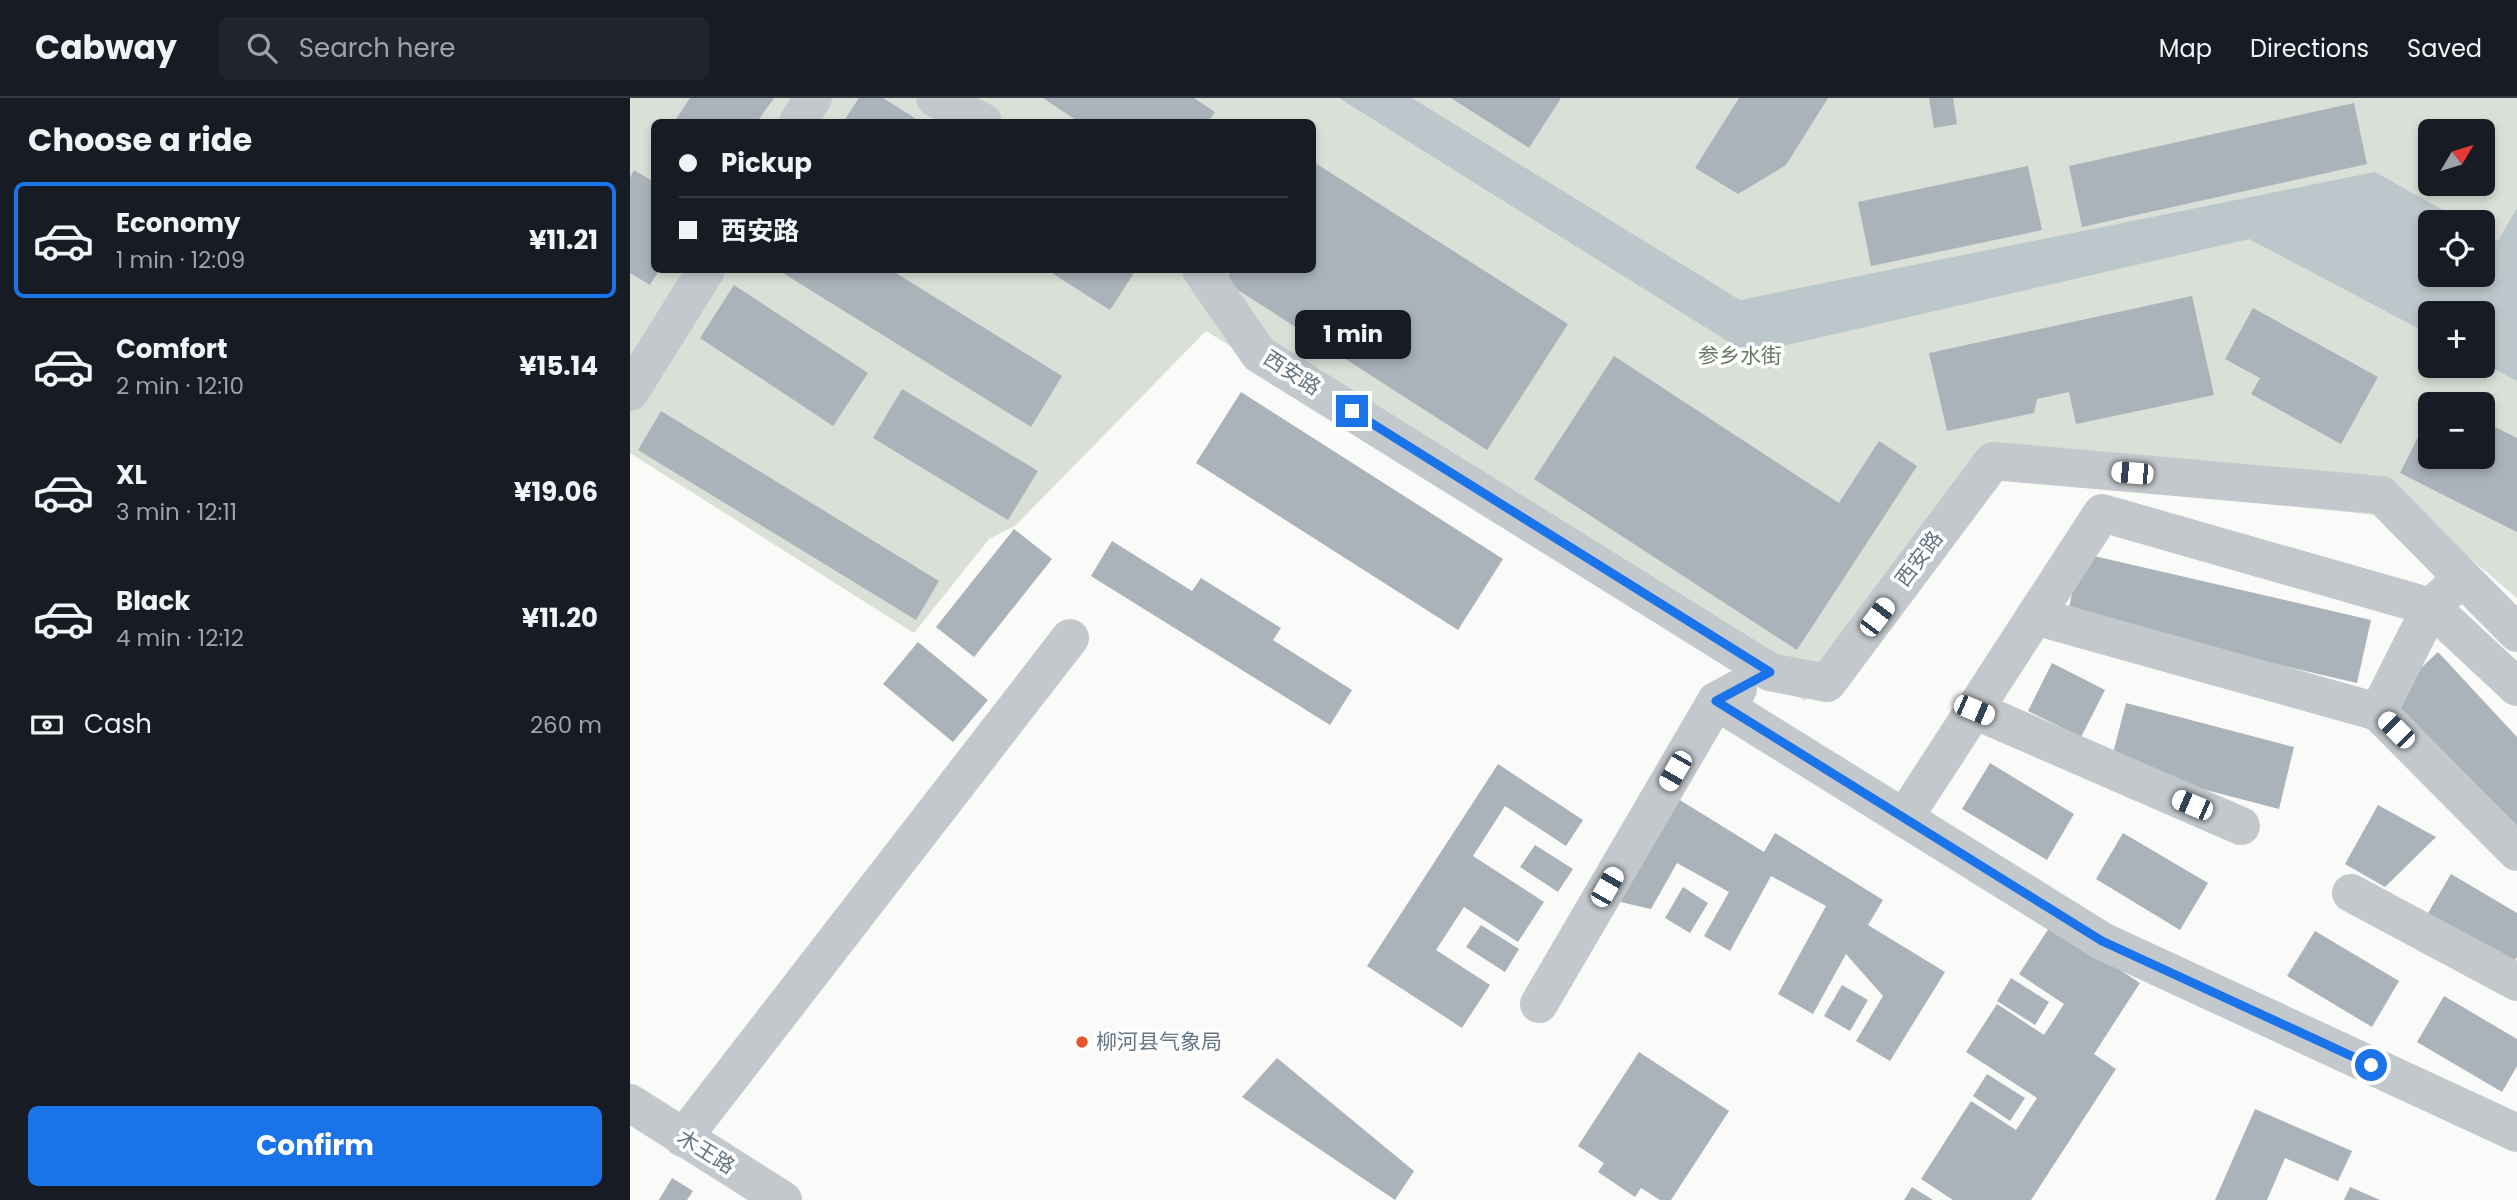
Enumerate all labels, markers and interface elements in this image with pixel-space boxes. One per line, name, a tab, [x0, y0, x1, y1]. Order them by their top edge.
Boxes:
search box	[219, 17, 709, 80]
text: Cabway	[35, 24, 177, 71]
icon: search	[243, 29, 281, 67]
text: Search here	[299, 30, 455, 66]
text: Map	[2159, 32, 2212, 65]
text: Directions	[2250, 32, 2369, 65]
text: Saved	[2407, 32, 2482, 65]
text: Choose a ride	[28, 117, 252, 162]
north arrow	[2418, 119, 2496, 196]
map controls	[2418, 119, 2495, 469]
text: Pickup	[721, 145, 812, 181]
text: Economy	[116, 205, 240, 241]
icon: car	[32, 209, 95, 272]
button: locate	[2418, 210, 2495, 287]
text: 西安路	[721, 213, 799, 249]
text: ¥11.21	[529, 222, 598, 258]
text: 1 min · 12:09	[116, 244, 245, 276]
button: +	[2418, 301, 2495, 378]
callout: 1 min	[1294, 310, 1410, 358]
text: 1 min	[1323, 318, 1383, 350]
text: Comfort	[116, 331, 228, 367]
icon: car	[32, 335, 95, 398]
park label: 参乡水街	[1698, 341, 1782, 370]
street label: 西安路	[1258, 343, 1327, 402]
text: ¥15.14	[519, 348, 598, 384]
text: 2 min · 12:10	[116, 370, 244, 402]
button: −	[2418, 392, 2495, 469]
route end	[1336, 395, 1368, 427]
text: XL	[116, 457, 147, 493]
icon: car	[32, 461, 95, 524]
car	[2111, 461, 2154, 485]
text: ¥19.06	[514, 474, 598, 510]
text: 3 min · 12:11	[116, 496, 237, 528]
street label: 西安路	[1888, 525, 1949, 593]
text: Black	[116, 583, 190, 619]
icon: car	[32, 587, 95, 650]
car	[1856, 594, 1899, 640]
text: ¥11.20	[522, 600, 598, 636]
text: 4 min · 12:12	[116, 622, 244, 654]
car	[1951, 692, 1998, 728]
icon: cash	[28, 706, 66, 744]
text: Cash	[84, 706, 152, 742]
car	[2374, 708, 2419, 752]
text: 260 m	[530, 709, 602, 741]
car	[1656, 748, 1695, 794]
car	[2169, 787, 2216, 823]
car	[1588, 864, 1627, 910]
place label: 柳河县气象局	[1096, 1027, 1222, 1056]
marker: 柳河县气象局	[1074, 1034, 1090, 1050]
route start	[2355, 1049, 2387, 1081]
button: Confirm	[28, 1106, 602, 1186]
street label: 木王路	[672, 1123, 741, 1181]

